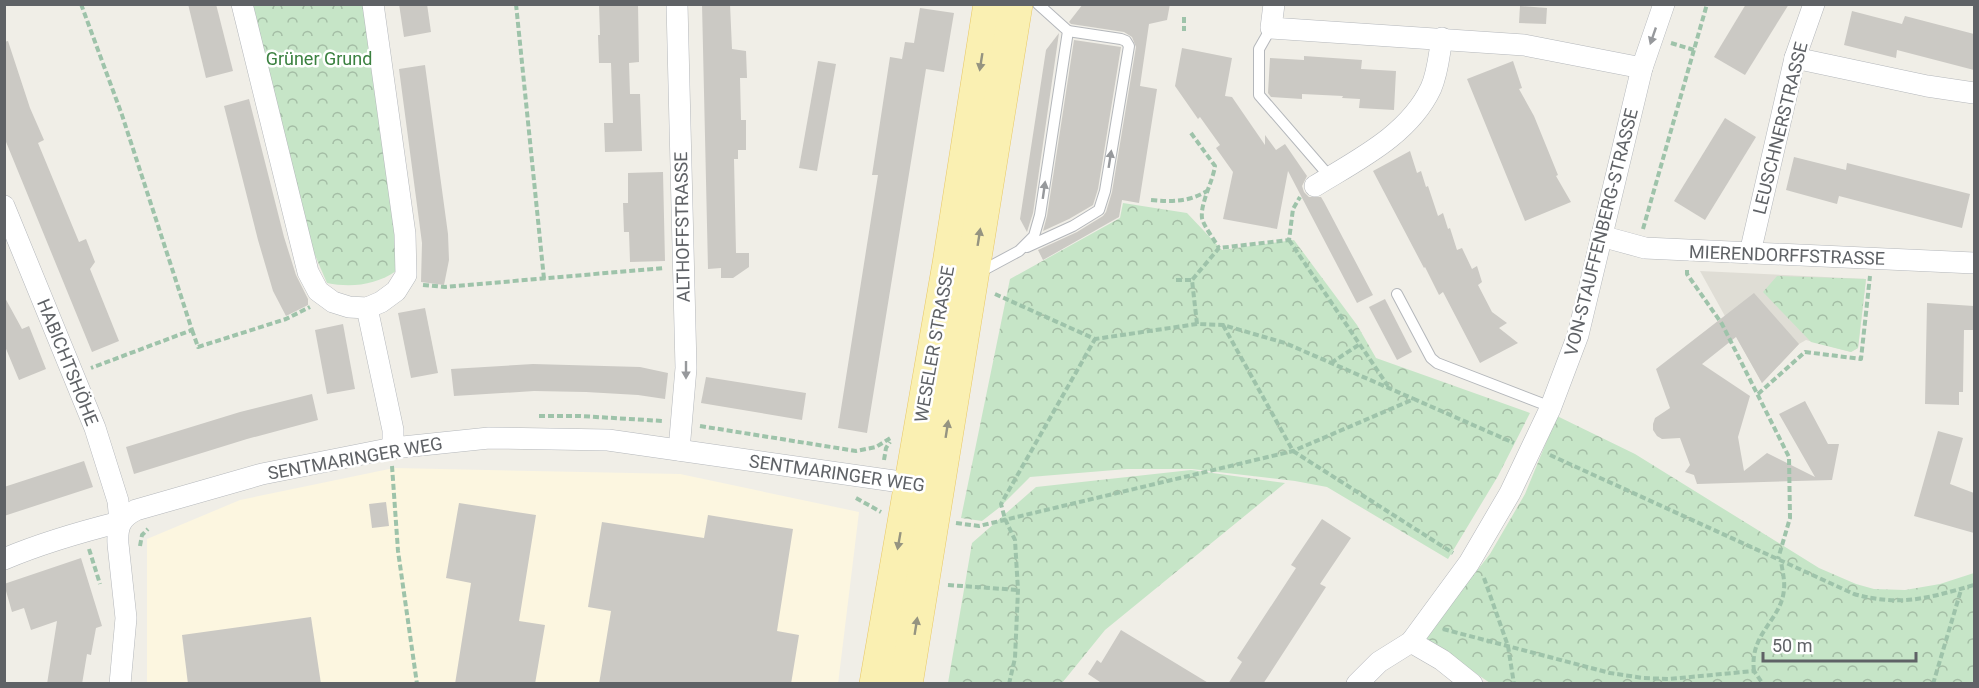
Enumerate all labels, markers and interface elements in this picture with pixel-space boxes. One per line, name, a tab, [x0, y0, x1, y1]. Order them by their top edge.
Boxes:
one-way arrow	[1648, 27, 1658, 45]
street label: LEUSCHNERSTRASSE	[1748, 40, 1812, 216]
park label: Grüner Grund	[266, 48, 372, 69]
one-way arrow	[976, 53, 985, 72]
street label: VON-STAUFFENBERG-STRASSE	[1560, 106, 1642, 358]
one-way arrow	[1106, 149, 1115, 168]
street label: ALTHOFFSTRASSE	[670, 151, 694, 303]
one-way arrow	[1040, 181, 1049, 200]
one-way arrow	[974, 227, 983, 246]
street label: MIERENDORFFSTRASSE	[1689, 241, 1885, 269]
street label: WESELER STRASSE	[910, 264, 958, 424]
street label: HABICHTSHÖHE	[33, 296, 103, 428]
one-way arrow	[681, 360, 691, 379]
one-way arrow	[942, 419, 951, 438]
street label: SENTMARINGER WEG	[266, 432, 444, 484]
street label: SENTMARINGER WEG	[748, 450, 926, 496]
one-way arrow	[895, 532, 904, 551]
one-way arrow	[912, 616, 921, 635]
scale bar	[1763, 625, 1916, 663]
text: 50 m	[1772, 635, 1812, 656]

